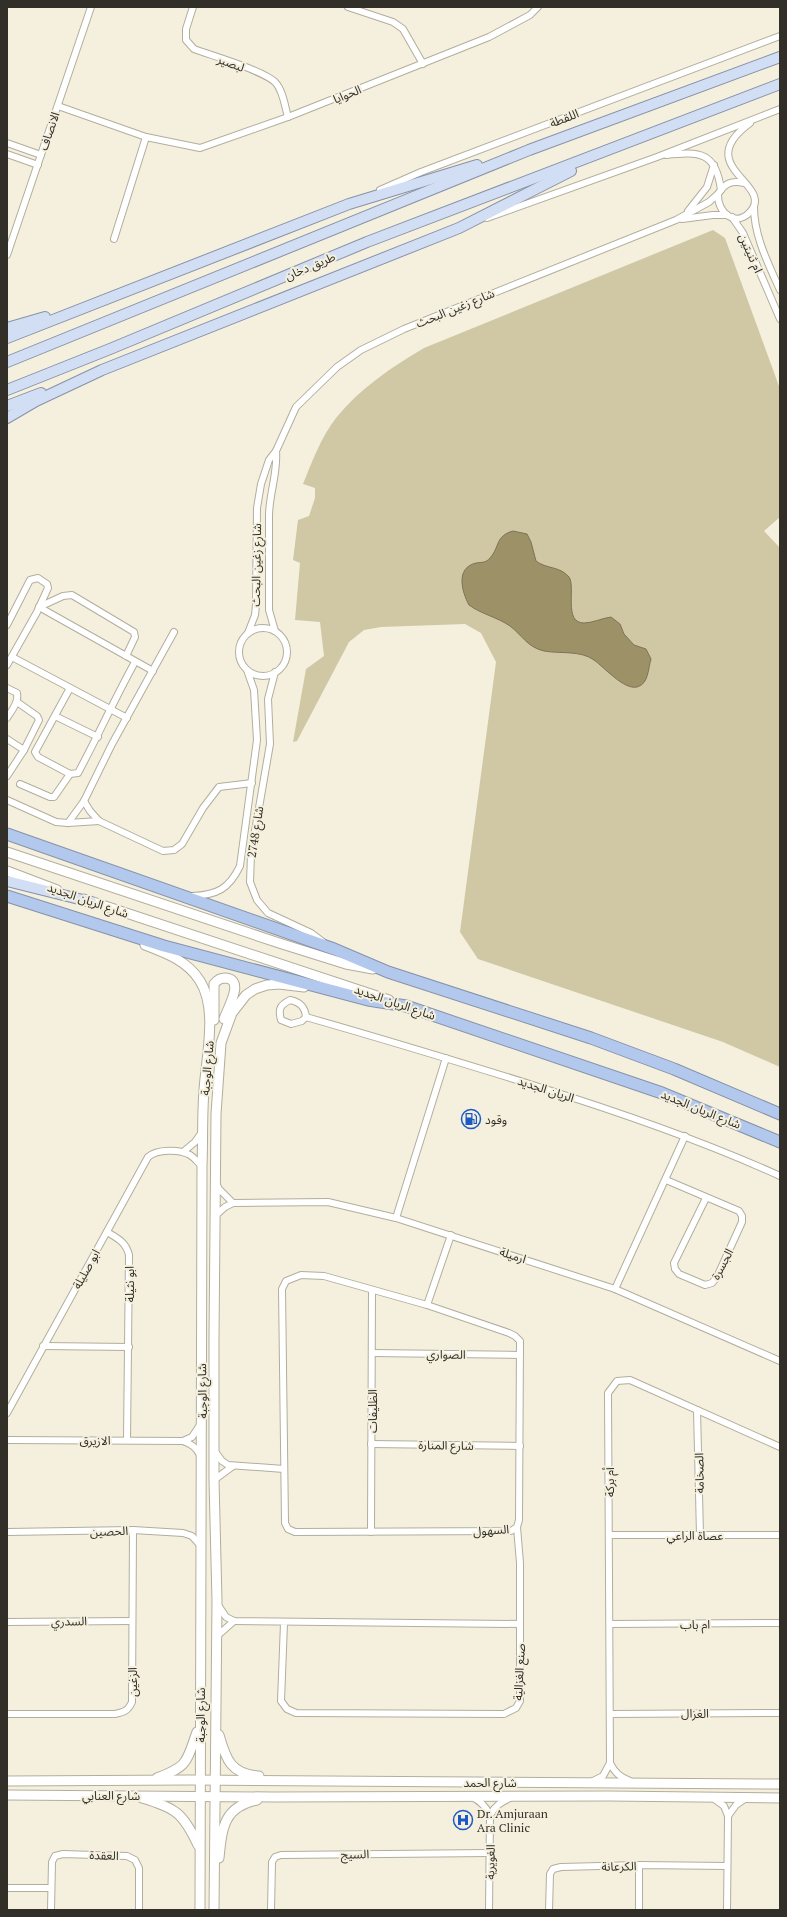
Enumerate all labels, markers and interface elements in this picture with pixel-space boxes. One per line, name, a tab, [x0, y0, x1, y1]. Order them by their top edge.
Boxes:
street label: لبصير	[214, 51, 247, 75]
street label: الحوايا	[331, 82, 364, 106]
street label: اللقطة	[547, 106, 581, 130]
street label: الانصاف	[35, 110, 63, 152]
street label: ام ثنيتين	[734, 231, 766, 276]
street label: طريق دخان	[283, 249, 338, 284]
street label: شارع زغين البحث	[414, 285, 497, 332]
street label: شارع زغين البحث	[248, 523, 266, 607]
street label: شارع 2748	[244, 805, 268, 859]
street label: شارع الريان الجديد	[45, 879, 131, 923]
street label: شارع الريان الجديد	[352, 981, 438, 1025]
street label: شارع الوجبة	[197, 1040, 219, 1096]
street label: الريان الجديد	[516, 1073, 576, 1105]
street label: شارع الريان الجديد	[658, 1086, 743, 1134]
fuel station icon: وقود	[460, 1108, 482, 1130]
place label: وقود	[485, 1112, 507, 1127]
street label: ارميلة	[498, 1244, 528, 1266]
street label: ابو صليلة	[69, 1246, 103, 1291]
street label: الجسرة	[708, 1246, 736, 1282]
street label: ابو نثيلة	[122, 1266, 137, 1302]
street label: الصواري	[426, 1346, 466, 1365]
street label: شارع الوجبة	[194, 1363, 212, 1419]
street label: الظليفات	[365, 1389, 380, 1433]
street label: الازيرق	[79, 1433, 111, 1448]
street label: شارع المنارة	[418, 1437, 474, 1455]
street label: الصخامة	[691, 1452, 707, 1493]
street label: أم بركة	[602, 1467, 619, 1497]
street label: السهول	[472, 1521, 510, 1539]
street label: الحصين	[90, 1523, 129, 1539]
street label: عصاة الراعي	[667, 1528, 723, 1545]
street label: السدري	[51, 1613, 87, 1632]
street label: ام باب	[680, 1617, 710, 1634]
street label: صنع الغزالية	[510, 1643, 530, 1701]
street label: الزغين	[125, 1667, 140, 1697]
street label: شارع الوجبة	[193, 1688, 210, 1742]
street label: الغزال	[681, 1706, 709, 1721]
street label: شارع الحمد	[463, 1775, 517, 1792]
street label: شارع العنابي	[82, 1788, 140, 1805]
place label: Dr. Amjuraan Ara Clinic	[477, 1806, 548, 1835]
hospital icon: Dr. Amjuraan Ara Clinic	[452, 1809, 474, 1831]
street label: الغويرية	[482, 1844, 498, 1880]
street label: السيج	[341, 1846, 370, 1864]
street label: العقدة	[89, 1847, 119, 1863]
street label: الكرعانة	[601, 1858, 637, 1874]

